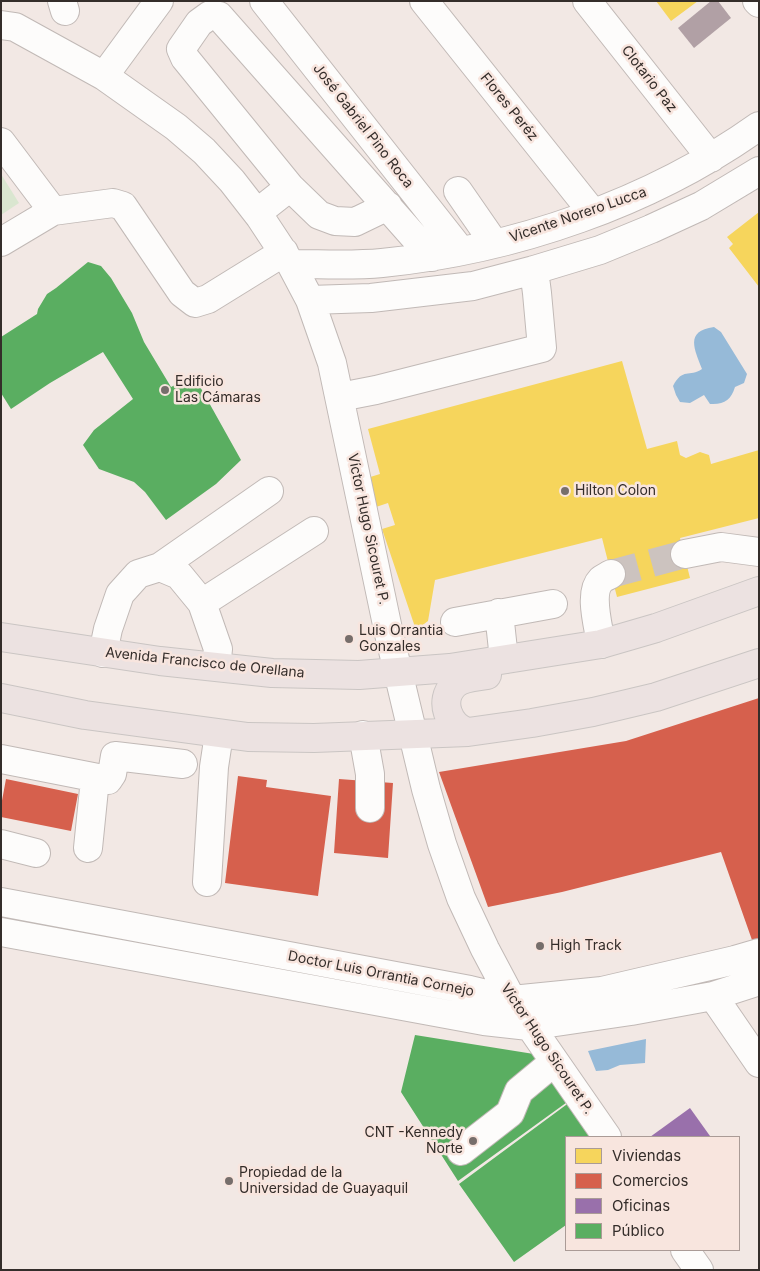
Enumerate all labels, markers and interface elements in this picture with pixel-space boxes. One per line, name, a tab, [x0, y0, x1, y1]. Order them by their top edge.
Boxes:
street label: Clotario Paz	[618, 42, 680, 116]
street label: José Gabriel Pino Roca	[309, 60, 417, 192]
street label: Flores Peréz	[477, 70, 541, 144]
street label: Vicente Norero Lucca	[507, 184, 649, 246]
place label: Edificio Las Cámaras	[175, 374, 261, 407]
marker: Edificio Las Cámaras	[159, 384, 171, 396]
street label: Víctor Hugo Sicouret P.	[344, 452, 392, 606]
place label: Hilton Colon	[575, 483, 656, 499]
marker: Hilton Colon	[559, 485, 571, 497]
place label: Luis Orrantia Gonzales	[359, 623, 443, 656]
marker: Luis Orrantia Gonzales	[343, 633, 355, 645]
street label: Avenida Francisco de Orellana	[105, 644, 305, 682]
place label: High Track	[550, 938, 622, 954]
marker: High Track	[534, 940, 546, 952]
street label: Doctor Luis Orrantia Cornejo	[287, 948, 475, 1000]
street label: Víctor Hugo Sicouret P.	[497, 980, 597, 1118]
place label: CNT -Kennedy Norte	[365, 1125, 463, 1158]
marker: CNT -Kennedy Norte	[467, 1135, 479, 1147]
legend	[565, 1136, 740, 1251]
text: Viviendas	[612, 1146, 681, 1165]
place label: Propiedad de la Universidad de Guayaquil	[239, 1165, 408, 1198]
text: Comercios	[612, 1171, 688, 1190]
marker: Propiedad de la Universidad de Guayaquil	[223, 1175, 235, 1187]
text: Oficinas	[612, 1196, 670, 1215]
text: Público	[612, 1221, 664, 1240]

